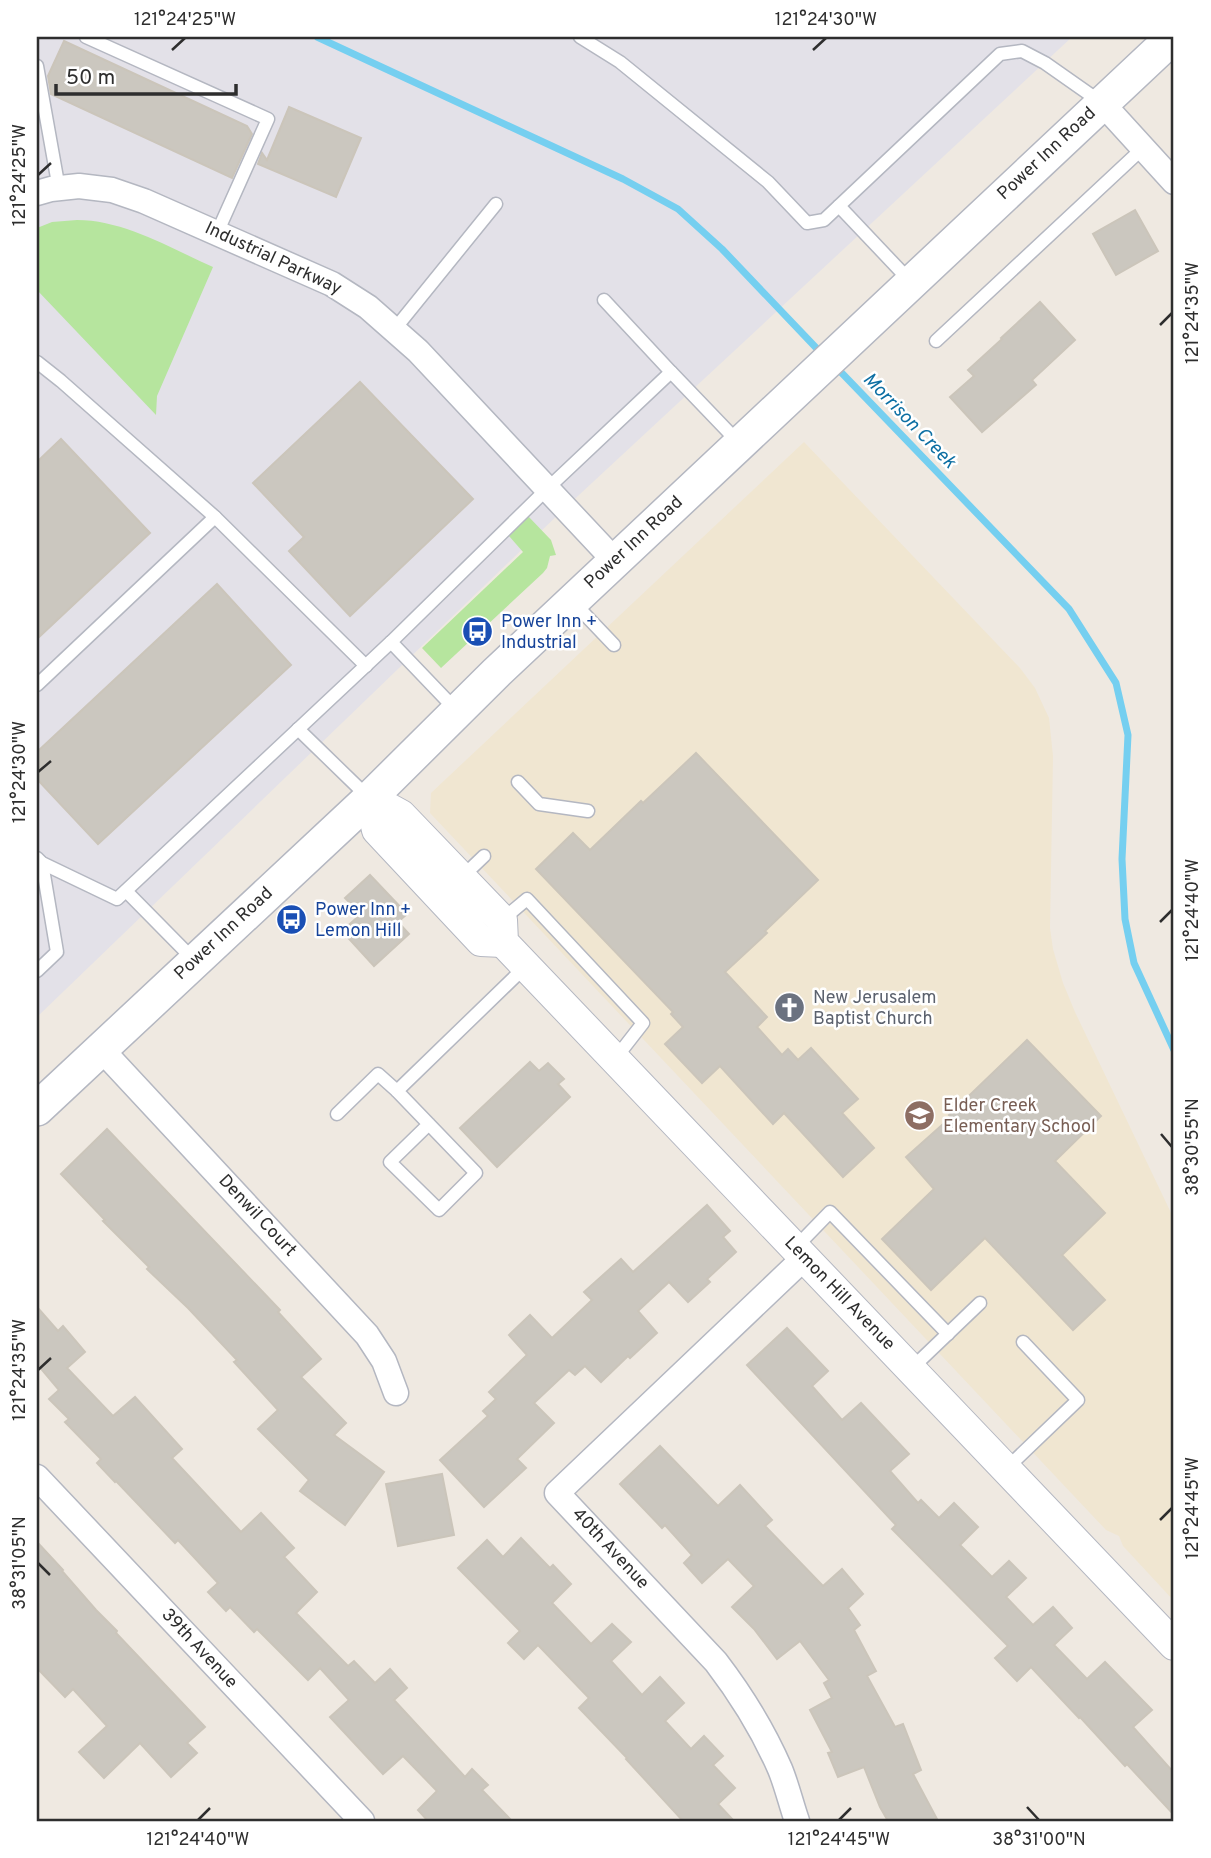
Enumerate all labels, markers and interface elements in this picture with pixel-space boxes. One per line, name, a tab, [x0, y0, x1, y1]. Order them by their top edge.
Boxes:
text: 121°24'25"W	[134, 9, 236, 32]
text: 121°24'30"W	[775, 9, 877, 32]
scale bar	[56, 52, 236, 96]
text: 50 m	[66, 65, 115, 92]
street label: Power Inn Road	[993, 102, 1101, 206]
text: 121°24'25"W	[9, 124, 32, 226]
street label: Industrial Parkway	[201, 217, 345, 301]
text: 121°24'35"W	[1182, 262, 1205, 364]
water label: Morrison Creek	[857, 368, 961, 474]
street label: Power Inn Road	[580, 491, 688, 595]
place label: Power Inn + Industrial	[501, 611, 597, 655]
bus stop icon: Power Inn + Industrial	[461, 615, 495, 649]
text: 121°24'30"W	[9, 721, 32, 823]
text: 121°24'40"W	[1182, 859, 1205, 961]
street label: Power Inn Road	[170, 882, 278, 986]
place label: Power Inn + Lemon Hill	[315, 899, 411, 943]
bus stop icon: Power Inn + Lemon Hill	[275, 903, 309, 937]
place label: New Jerusalem Baptist Church	[813, 987, 937, 1031]
church icon: New Jerusalem Baptist Church	[773, 991, 807, 1025]
place label: Elder Creek Elementary School	[943, 1095, 1096, 1139]
text: 38°30'55"N	[1182, 1098, 1205, 1196]
school or university icon: Elder Creek Elementary School	[903, 1099, 937, 1133]
street label: Denwil Court	[213, 1170, 301, 1262]
street label: Lemon Hill Avenue	[779, 1232, 899, 1356]
text: 121°24'35"W	[9, 1319, 32, 1421]
text: 121°24'45"W	[1182, 1457, 1205, 1559]
street label: 40th Avenue	[566, 1503, 654, 1595]
text: 38°31'05"N	[9, 1516, 32, 1610]
street label: 39th Avenue	[156, 1604, 242, 1694]
text: 121°24'40"W	[147, 1829, 249, 1852]
text: 121°24'45"W	[788, 1829, 890, 1852]
text: 38°31'00"N	[992, 1829, 1086, 1852]

